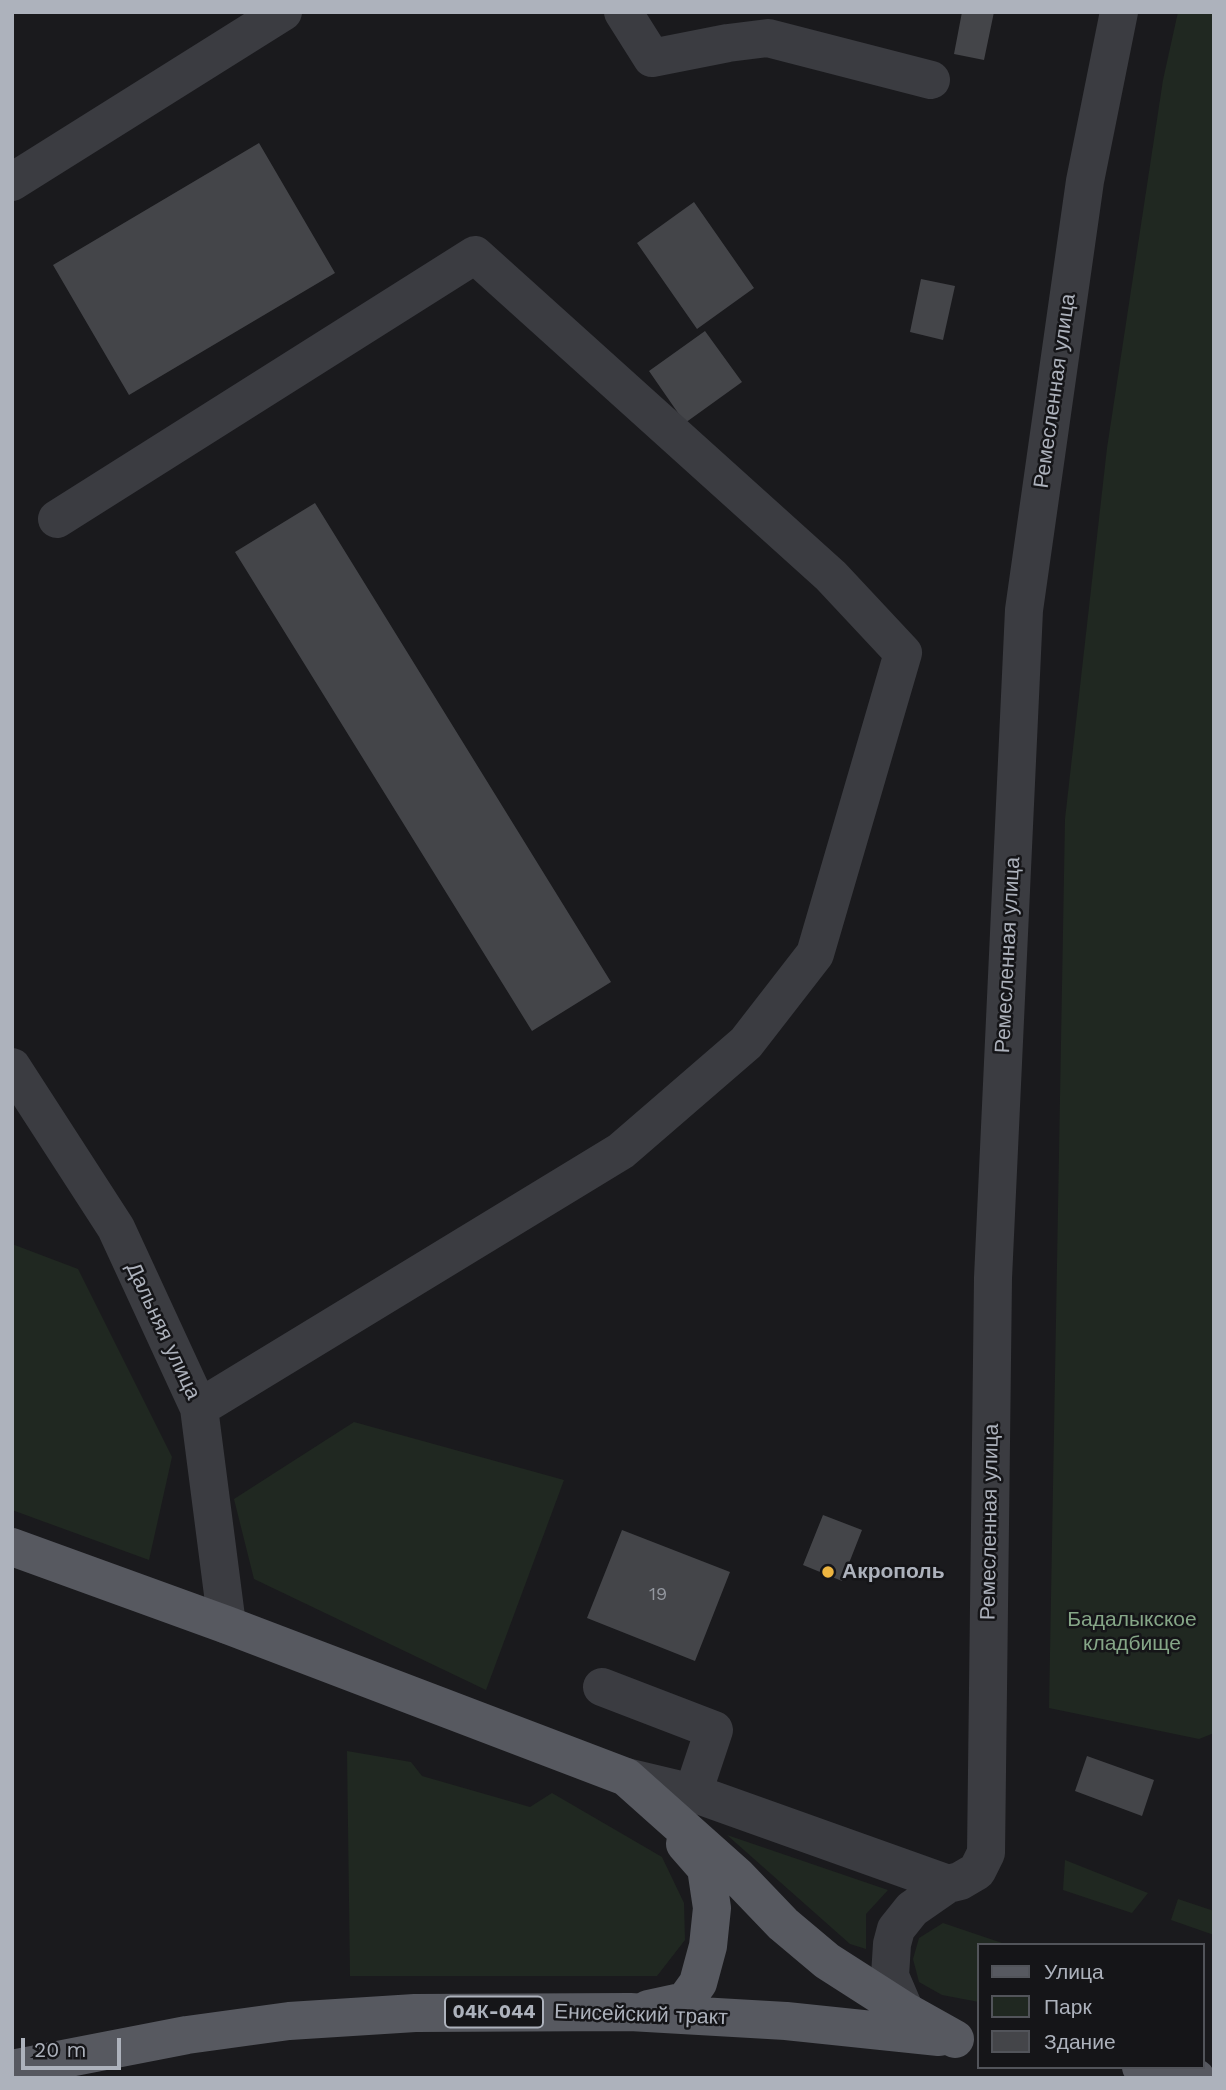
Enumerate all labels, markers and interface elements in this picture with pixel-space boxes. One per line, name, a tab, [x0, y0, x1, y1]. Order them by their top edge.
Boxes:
street label: Ремесленная улица	[1029, 292, 1081, 490]
street label: Ремесленная улица	[990, 856, 1026, 1054]
street label: Дальняя улица	[120, 1258, 206, 1404]
street label: Ремесленная улица	[976, 1424, 1004, 1620]
place label: Акрополь	[842, 1559, 945, 1585]
marker: Акрополь	[820, 1564, 836, 1580]
house number: 19	[649, 1584, 667, 1606]
park label: Бадалыкское кладбище	[1067, 1607, 1197, 1657]
legend	[978, 1943, 1205, 2069]
text: Улица	[1044, 1959, 1104, 1984]
text: Парк	[1044, 1994, 1092, 2019]
road number: 04К-044	[445, 1996, 543, 2028]
street label: Енисейский тракт	[554, 1999, 728, 2031]
scale bar	[24, 2024, 124, 2068]
text: Здание	[1044, 2029, 1116, 2054]
text: 20 m	[34, 2037, 86, 2062]

